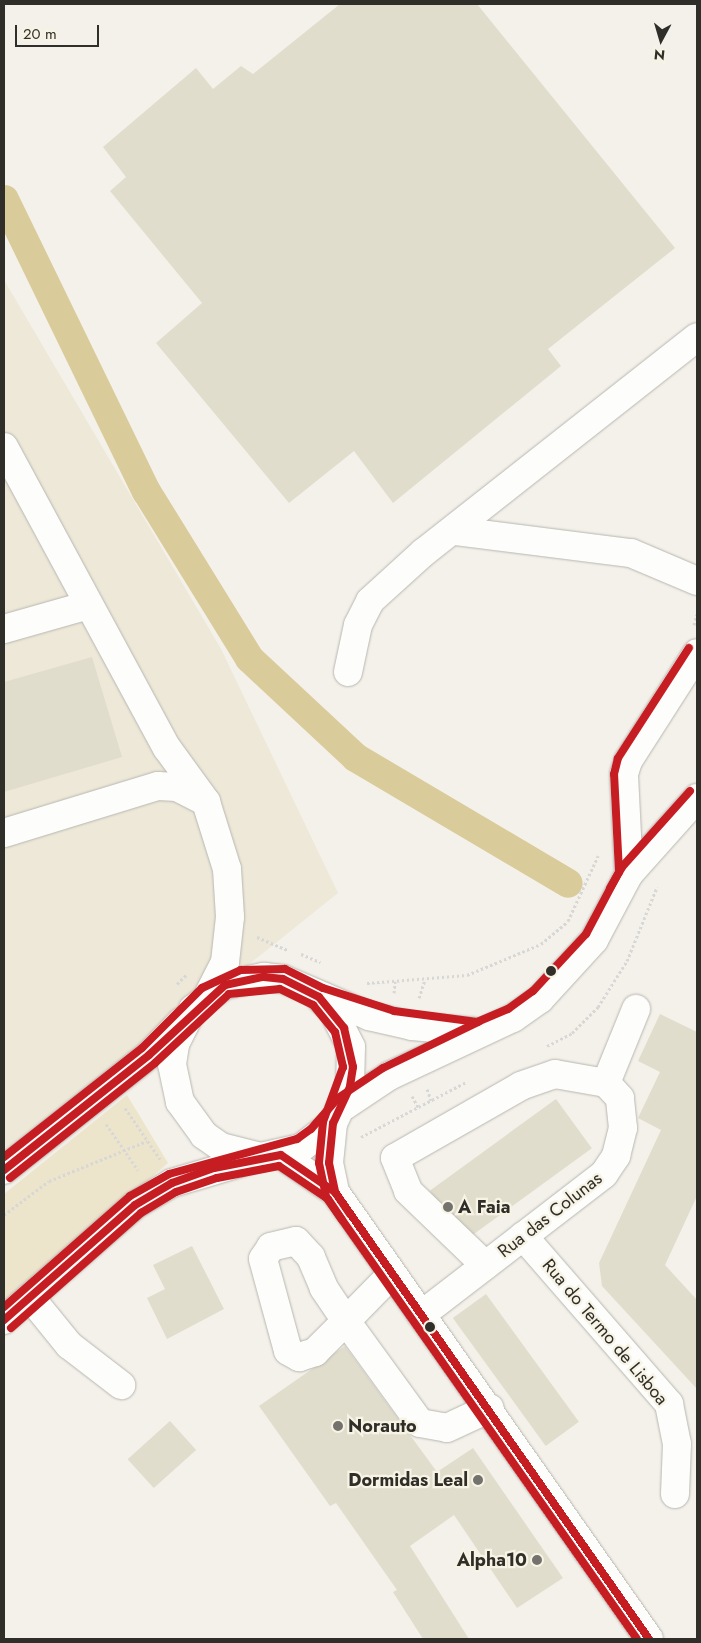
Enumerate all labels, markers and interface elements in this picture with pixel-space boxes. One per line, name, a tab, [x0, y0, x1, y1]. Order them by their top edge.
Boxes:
scale bar	[18, 15, 101, 47]
north arrow	[636, 15, 686, 65]
text: 20 m	[23, 23, 57, 45]
text: N	[653, 44, 666, 65]
unlabelled marker	[546, 966, 556, 976]
street label: Rua das Colunas	[494, 1168, 606, 1262]
place label: A Faia	[458, 1196, 510, 1218]
marker: A Faia	[442, 1201, 454, 1213]
street label: Rua do Termo de Lisboa	[538, 1255, 672, 1409]
unlabelled marker	[425, 1322, 435, 1332]
place label: Norauto	[348, 1415, 417, 1437]
marker: Norauto	[332, 1420, 344, 1432]
place label: Dormidas Leal	[348, 1469, 468, 1491]
marker: Dormidas Leal	[472, 1474, 484, 1486]
place label: Alpha10	[457, 1549, 527, 1571]
marker: Alpha10	[531, 1554, 543, 1566]

